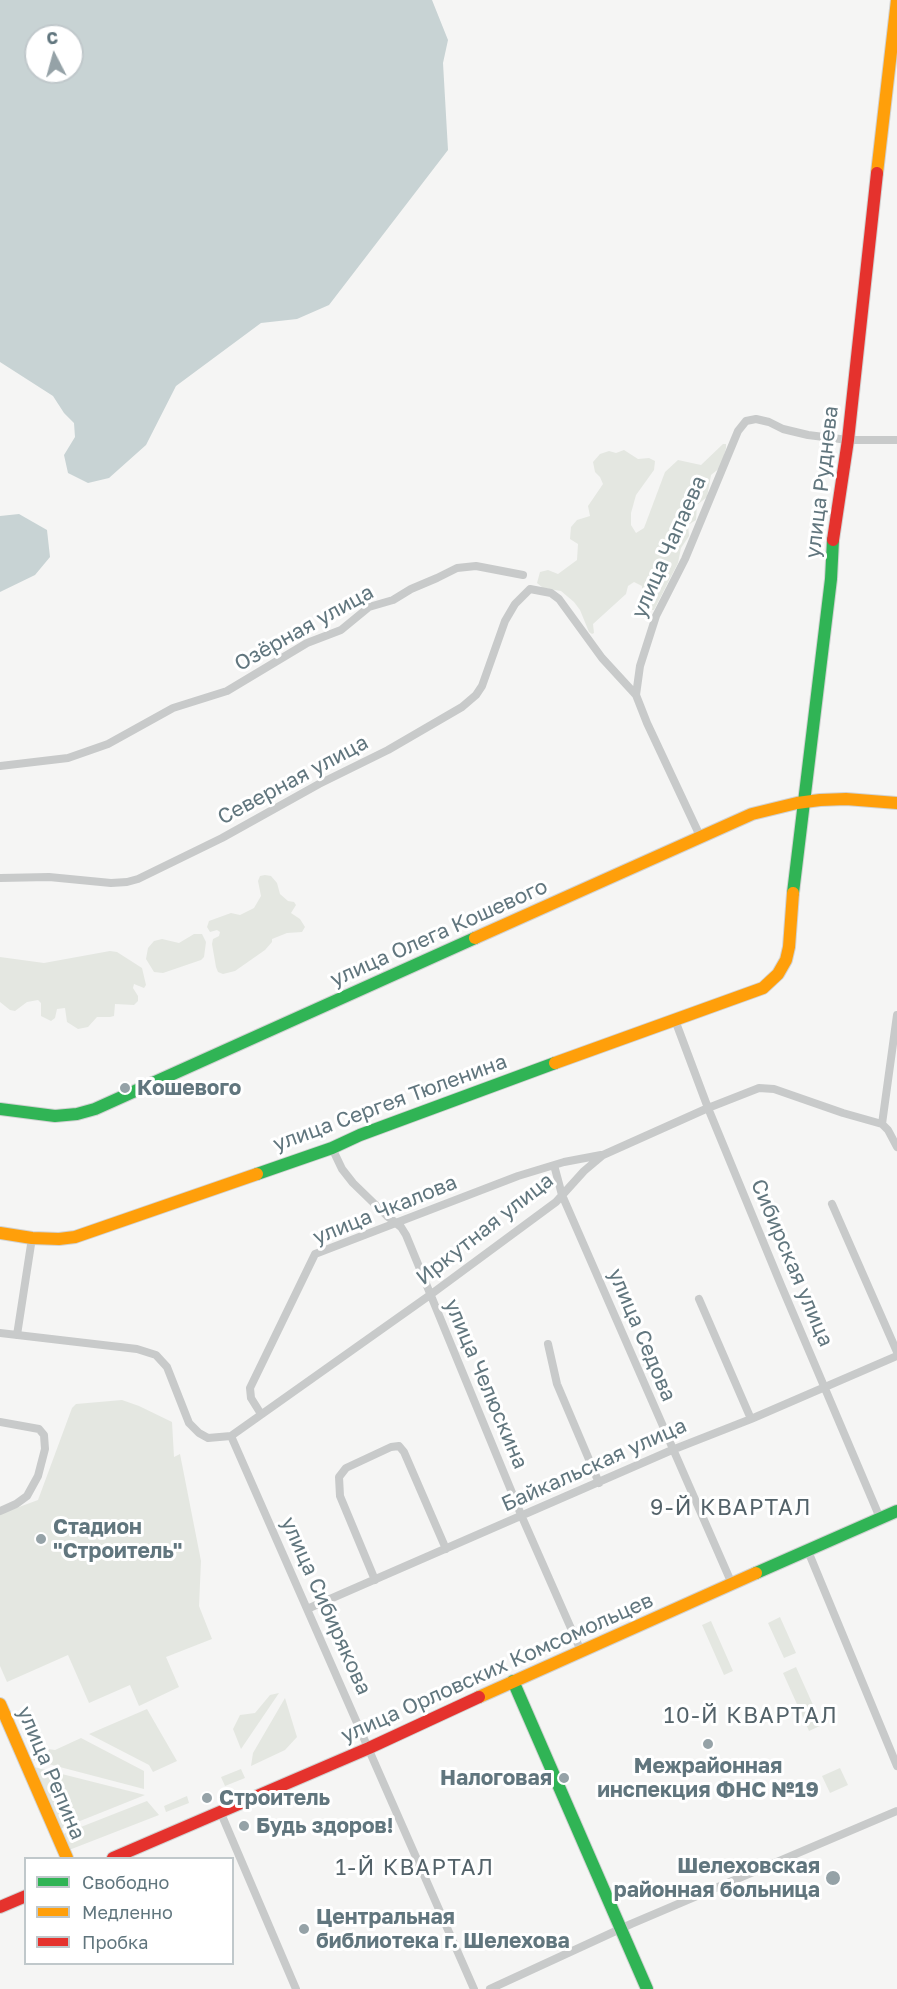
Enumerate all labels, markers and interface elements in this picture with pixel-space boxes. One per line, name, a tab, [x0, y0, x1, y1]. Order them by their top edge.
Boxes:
north arrow	[24, 24, 84, 84]
text: С	[46, 28, 59, 49]
street label: улица Руднева	[800, 404, 844, 560]
street label: улица Чапаева	[626, 472, 712, 622]
street label: Озёрная улица	[230, 579, 378, 677]
street label: Северная улица	[213, 730, 373, 830]
street label: улица Олега Кошевого	[326, 874, 552, 992]
street label: улица Сергея Тюленина	[270, 1049, 510, 1157]
place label: Кошевого	[137, 1075, 241, 1101]
marker: Кошевого	[118, 1081, 132, 1095]
street label: Иркутная улица	[411, 1168, 559, 1290]
street label: улица Чкалова	[309, 1170, 461, 1250]
street label: Сибирская улица	[745, 1176, 839, 1350]
street label: улица Седова	[603, 1265, 681, 1405]
street label: улица Челюскина	[439, 1295, 533, 1473]
street label: Байкальская улица	[498, 1413, 690, 1517]
district label: 9-Й КВАРТАЛ	[650, 1495, 812, 1521]
street label: улица Сибирякова	[275, 1513, 377, 1699]
place label: Стадион "Строитель"	[53, 1514, 182, 1564]
marker: Стадион "Строитель"	[34, 1532, 48, 1546]
street label: улица Орловских Комсомольцев	[337, 1588, 657, 1748]
street label: улица Репина	[12, 1702, 90, 1844]
district label: 10-Й КВАРТАЛ	[664, 1703, 838, 1729]
marker: Межрайонная инспекция ФНС №19	[701, 1737, 715, 1751]
place label: Межрайонная инспекция ФНС №19	[597, 1753, 819, 1803]
place label: Налоговая	[440, 1765, 552, 1791]
marker: Налоговая	[557, 1771, 571, 1785]
place label: Строитель	[219, 1785, 330, 1811]
marker: Строитель	[200, 1791, 214, 1805]
place label: Будь здоров!	[256, 1813, 393, 1839]
marker: Будь здоров!	[237, 1819, 251, 1833]
place label: Шелеховская районная больница	[614, 1853, 820, 1903]
district label: 1-Й КВАРТАЛ	[335, 1855, 495, 1881]
legend	[24, 1857, 234, 1965]
marker: Шелеховская районная больница	[824, 1869, 842, 1887]
text: Свободно	[82, 1871, 169, 1893]
text: Медленно	[82, 1901, 173, 1923]
place label: Центральная библиотека г. Шелехова	[316, 1904, 570, 1954]
marker: Центральная библиотека г. Шелехова	[297, 1922, 311, 1936]
text: Пробка	[82, 1931, 148, 1953]

